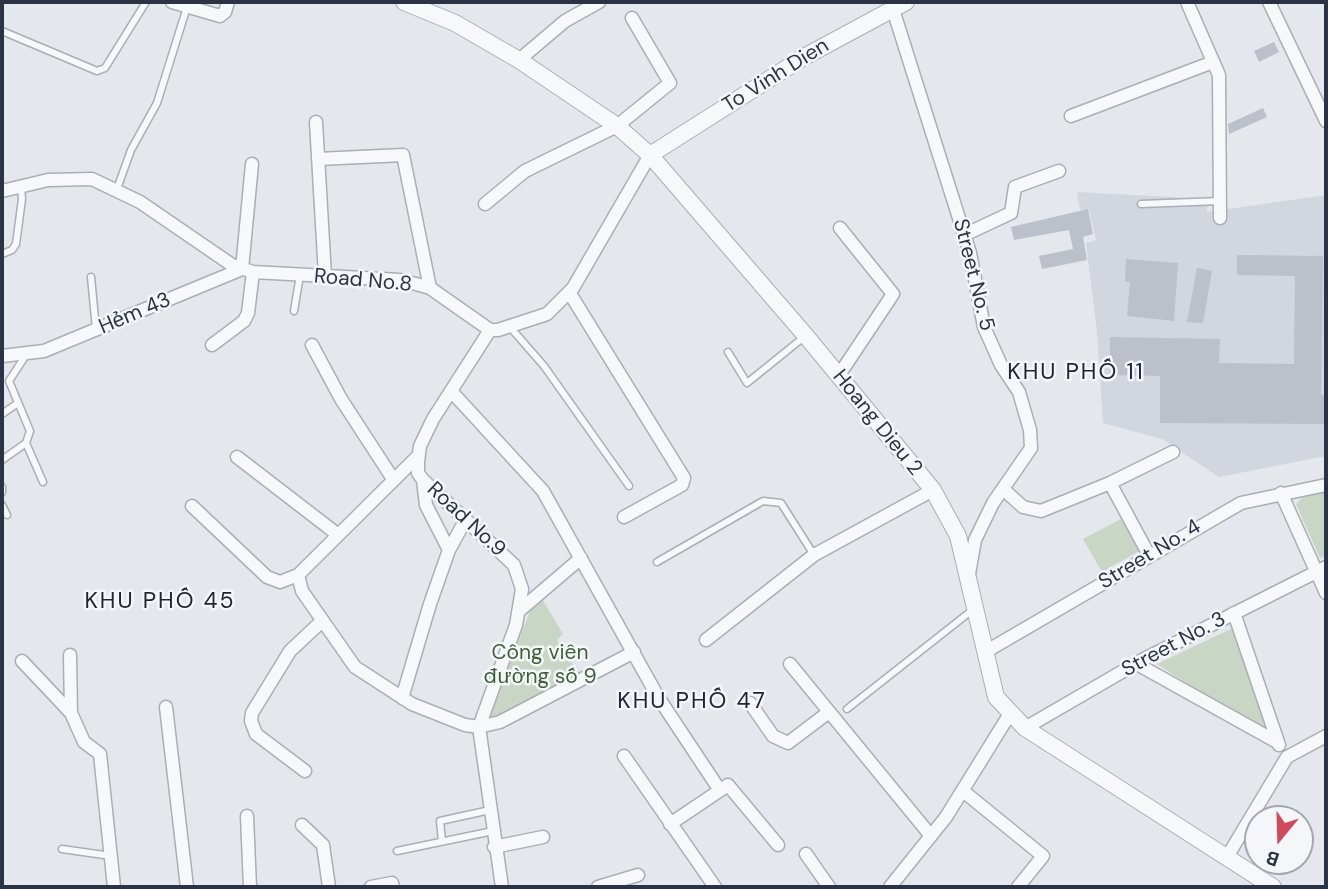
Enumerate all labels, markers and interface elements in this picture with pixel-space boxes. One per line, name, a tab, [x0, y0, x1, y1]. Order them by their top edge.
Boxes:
street label: To Vinh Dien	[718, 33, 834, 119]
street label: Street No. 5	[947, 216, 999, 334]
street label: Road No.8	[313, 264, 413, 298]
street label: Hẻm 43	[95, 288, 175, 340]
district label: KHU PHỐ 11	[1008, 359, 1144, 387]
street label: Hoang Dieu 2	[827, 365, 927, 481]
street label: Road No.9	[422, 477, 510, 563]
street label: Street No. 4	[1094, 515, 1206, 595]
district label: KHU PHỐ 45	[86, 588, 234, 616]
street label: Street No. 3	[1118, 607, 1230, 683]
park label: Công viên đường số 9	[483, 640, 597, 690]
district label: KHU PHỐ 47	[619, 688, 765, 716]
north arrow	[1244, 805, 1314, 875]
text: B	[1263, 845, 1282, 872]

